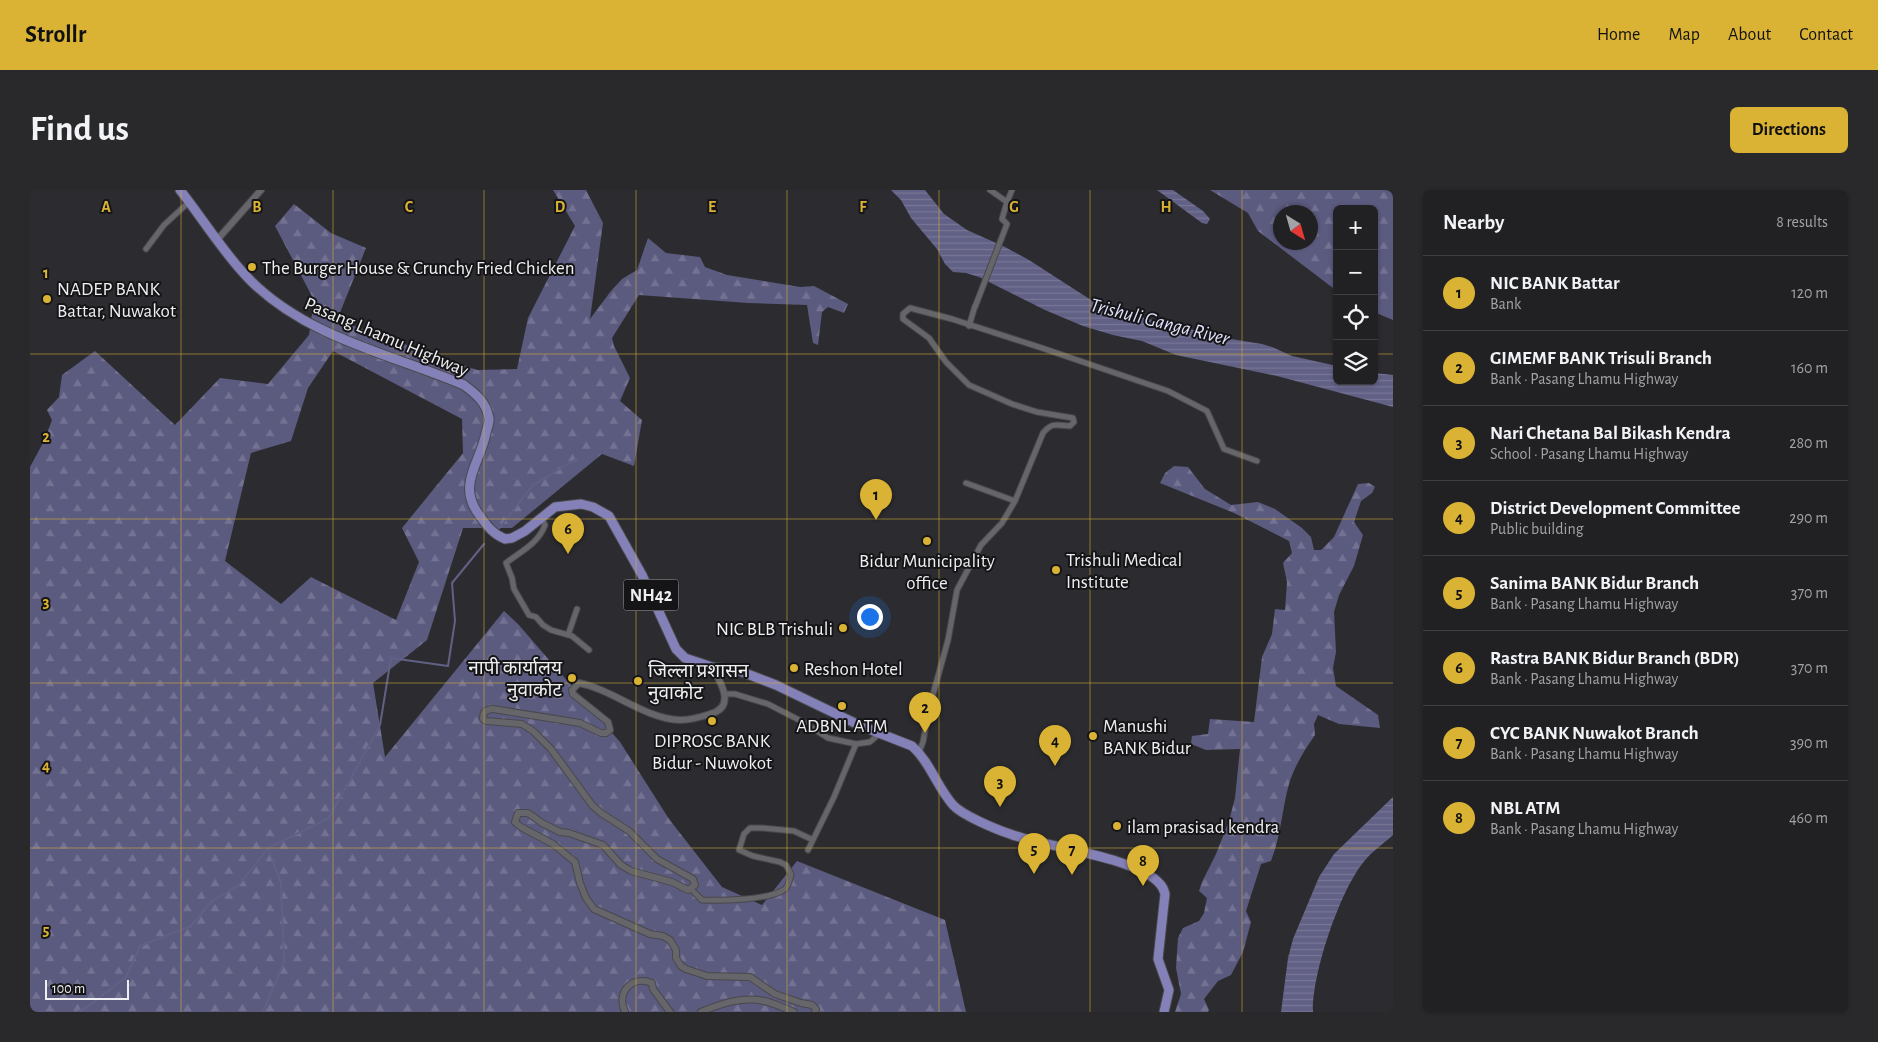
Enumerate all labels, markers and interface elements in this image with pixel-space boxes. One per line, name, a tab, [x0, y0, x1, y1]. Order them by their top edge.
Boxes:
text: Strollr	[25, 23, 86, 47]
text: Home	[1597, 26, 1640, 44]
text: Map	[1668, 26, 1700, 44]
text: About	[1728, 26, 1771, 44]
text: Contact	[1799, 26, 1853, 44]
button: Directions	[1730, 107, 1848, 153]
text: Find us	[30, 112, 129, 147]
text: A	[101, 199, 111, 215]
text: B	[252, 199, 262, 215]
text: C	[405, 199, 414, 215]
text: D	[555, 199, 566, 215]
text: E	[708, 199, 716, 215]
text: F	[859, 199, 867, 215]
text: G	[1009, 199, 1019, 215]
text: H	[1160, 199, 1172, 215]
north arrow	[1273, 205, 1318, 250]
map controls	[1333, 205, 1378, 385]
button: +	[1333, 205, 1378, 250]
text: Nearby	[1443, 212, 1504, 233]
text: 8 results	[1776, 214, 1828, 230]
button: −	[1333, 250, 1378, 295]
place label: The Burger House & Crunchy Fried Chicken	[262, 259, 575, 278]
marker: The Burger House & Crunchy Fried Chicken	[246, 261, 258, 273]
text: 1	[43, 265, 49, 281]
text: NIC BANK Battar	[1490, 274, 1620, 293]
place label: NADEP BANK Battar, Nuwakot	[57, 280, 176, 321]
text: 1	[1456, 285, 1462, 301]
text: 120 m	[1791, 285, 1828, 301]
marker: NADEP BANK Battar, Nuwakot	[41, 293, 53, 305]
street label: Pasang Lhamu Highway	[302, 294, 471, 380]
water label: Trishuli Ganga River	[1088, 295, 1232, 349]
button: locate	[1333, 295, 1378, 340]
text: Bank	[1490, 296, 1521, 312]
button: layers	[1333, 340, 1378, 385]
text: GIMEMF BANK Trisuli Branch	[1490, 349, 1712, 368]
text: 2	[1455, 360, 1463, 376]
text: 160 m	[1791, 360, 1828, 376]
text: Bank · Pasang Lhamu Highway	[1490, 371, 1678, 387]
text: Nari Chetana Bal Bikash Kendra	[1490, 424, 1731, 443]
text: 2	[42, 429, 50, 445]
text: 3	[1456, 435, 1462, 451]
text: 280 m	[1789, 435, 1828, 451]
text: School · Pasang Lhamu Highway	[1490, 446, 1688, 462]
pin: 1	[860, 479, 892, 520]
text: District Development Committee	[1490, 499, 1740, 518]
text: 4	[1455, 510, 1463, 526]
text: 290 m	[1789, 510, 1828, 526]
pin: 6	[552, 513, 584, 554]
text: Public building	[1490, 521, 1584, 537]
marker: Bidur Municipality office	[921, 535, 933, 547]
place label: Trishuli Medical Institute	[1066, 551, 1182, 592]
place label: Bidur Municipality office	[859, 552, 995, 593]
marker: Trishuli Medical Institute	[1050, 564, 1062, 576]
text: Sanima BANK Bidur Branch	[1490, 574, 1699, 593]
road number: NH42	[624, 580, 678, 610]
text: 5	[1456, 585, 1462, 601]
text: 370 m	[1791, 585, 1828, 601]
text: 3	[43, 594, 50, 610]
text: Bank · Pasang Lhamu Highway	[1490, 596, 1678, 612]
your location	[857, 604, 883, 630]
place label: NIC BLB Trishuli	[716, 620, 833, 639]
marker: NIC BLB Trishuli	[837, 622, 849, 634]
text: Rastra BANK Bidur Branch (BDR)	[1490, 649, 1740, 668]
place label: नापी कार्यालय नुवाकोट	[468, 656, 563, 702]
place label: जिल्ला प्रशासन नुवाकोट	[648, 660, 749, 705]
place label: Reshon Hotel	[804, 660, 903, 679]
text: 6	[1455, 660, 1463, 676]
text: 370 m	[1791, 660, 1828, 676]
marker: Reshon Hotel	[788, 662, 800, 674]
text: Bank · Pasang Lhamu Highway	[1490, 671, 1678, 687]
marker: नापी कार्यालय नुवाकोट	[566, 672, 578, 684]
marker: जिल्ला प्रशासन नुवाकोट	[632, 675, 644, 687]
pin: 2	[909, 692, 941, 733]
marker: ADBNL ATM	[836, 700, 848, 712]
marker: DIPROSC BANK Bidur - Nuwokot	[706, 715, 718, 727]
place label: ADBNL ATM	[796, 717, 888, 736]
place label: Manushi BANK Bidur	[1103, 717, 1191, 758]
text: CYC BANK Nuwakot Branch	[1490, 724, 1699, 743]
pin: 4	[1039, 725, 1071, 766]
marker: Manushi BANK Bidur	[1087, 730, 1099, 742]
place label: DIPROSC BANK Bidur - Nuwokot	[652, 732, 772, 773]
text: 7	[1456, 735, 1462, 751]
text: 390 m	[1790, 735, 1828, 751]
text: Bank · Pasang Lhamu Highway	[1490, 746, 1678, 762]
text: 4	[42, 758, 50, 774]
pin: 3	[984, 766, 1016, 807]
text: NBL ATM	[1490, 799, 1560, 818]
text: 8	[1455, 810, 1463, 826]
text: 460 m	[1789, 810, 1828, 826]
place label: ilam prasisad kendra	[1127, 818, 1280, 837]
marker: ilam prasisad kendra	[1111, 820, 1123, 832]
text: Bank · Pasang Lhamu Highway	[1490, 821, 1678, 837]
pin: 5	[1018, 833, 1050, 874]
pin: 7	[1056, 834, 1088, 875]
pin: 8	[1127, 845, 1159, 886]
text: 5	[43, 922, 50, 938]
scale bar	[45, 977, 129, 1000]
text: 100 m	[52, 982, 85, 996]

